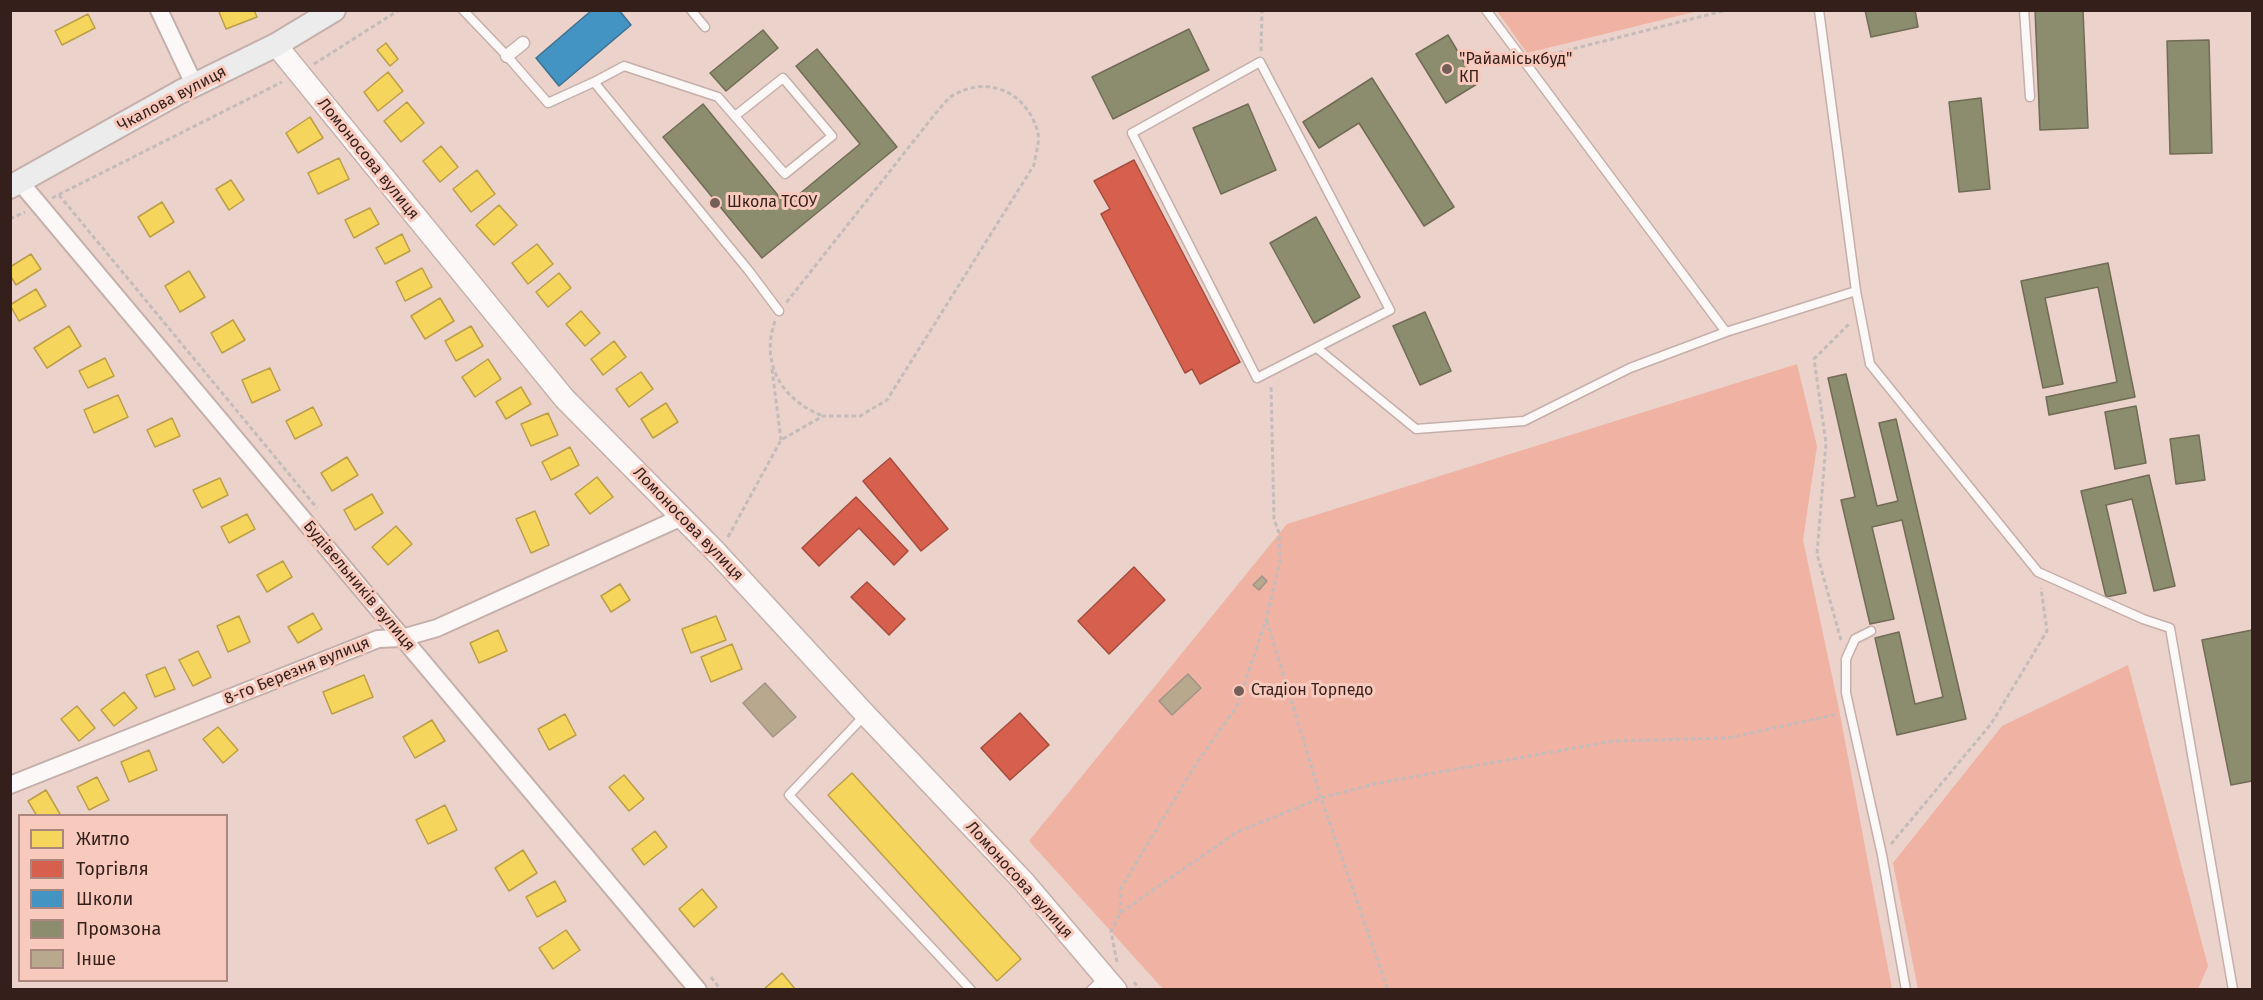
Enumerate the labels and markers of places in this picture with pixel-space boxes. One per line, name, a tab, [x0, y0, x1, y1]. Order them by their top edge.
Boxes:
place label: "Райаміськбуд" КП	[1459, 50, 1572, 88]
marker: "Райаміськбуд" КП	[1440, 62, 1454, 76]
place label: Школа ТСОУ	[727, 193, 817, 213]
marker: Школа ТСОУ	[708, 196, 722, 210]
place label: Стадіон Торпедо	[1251, 681, 1373, 701]
marker: Стадіон Торпедо	[1232, 684, 1246, 698]

